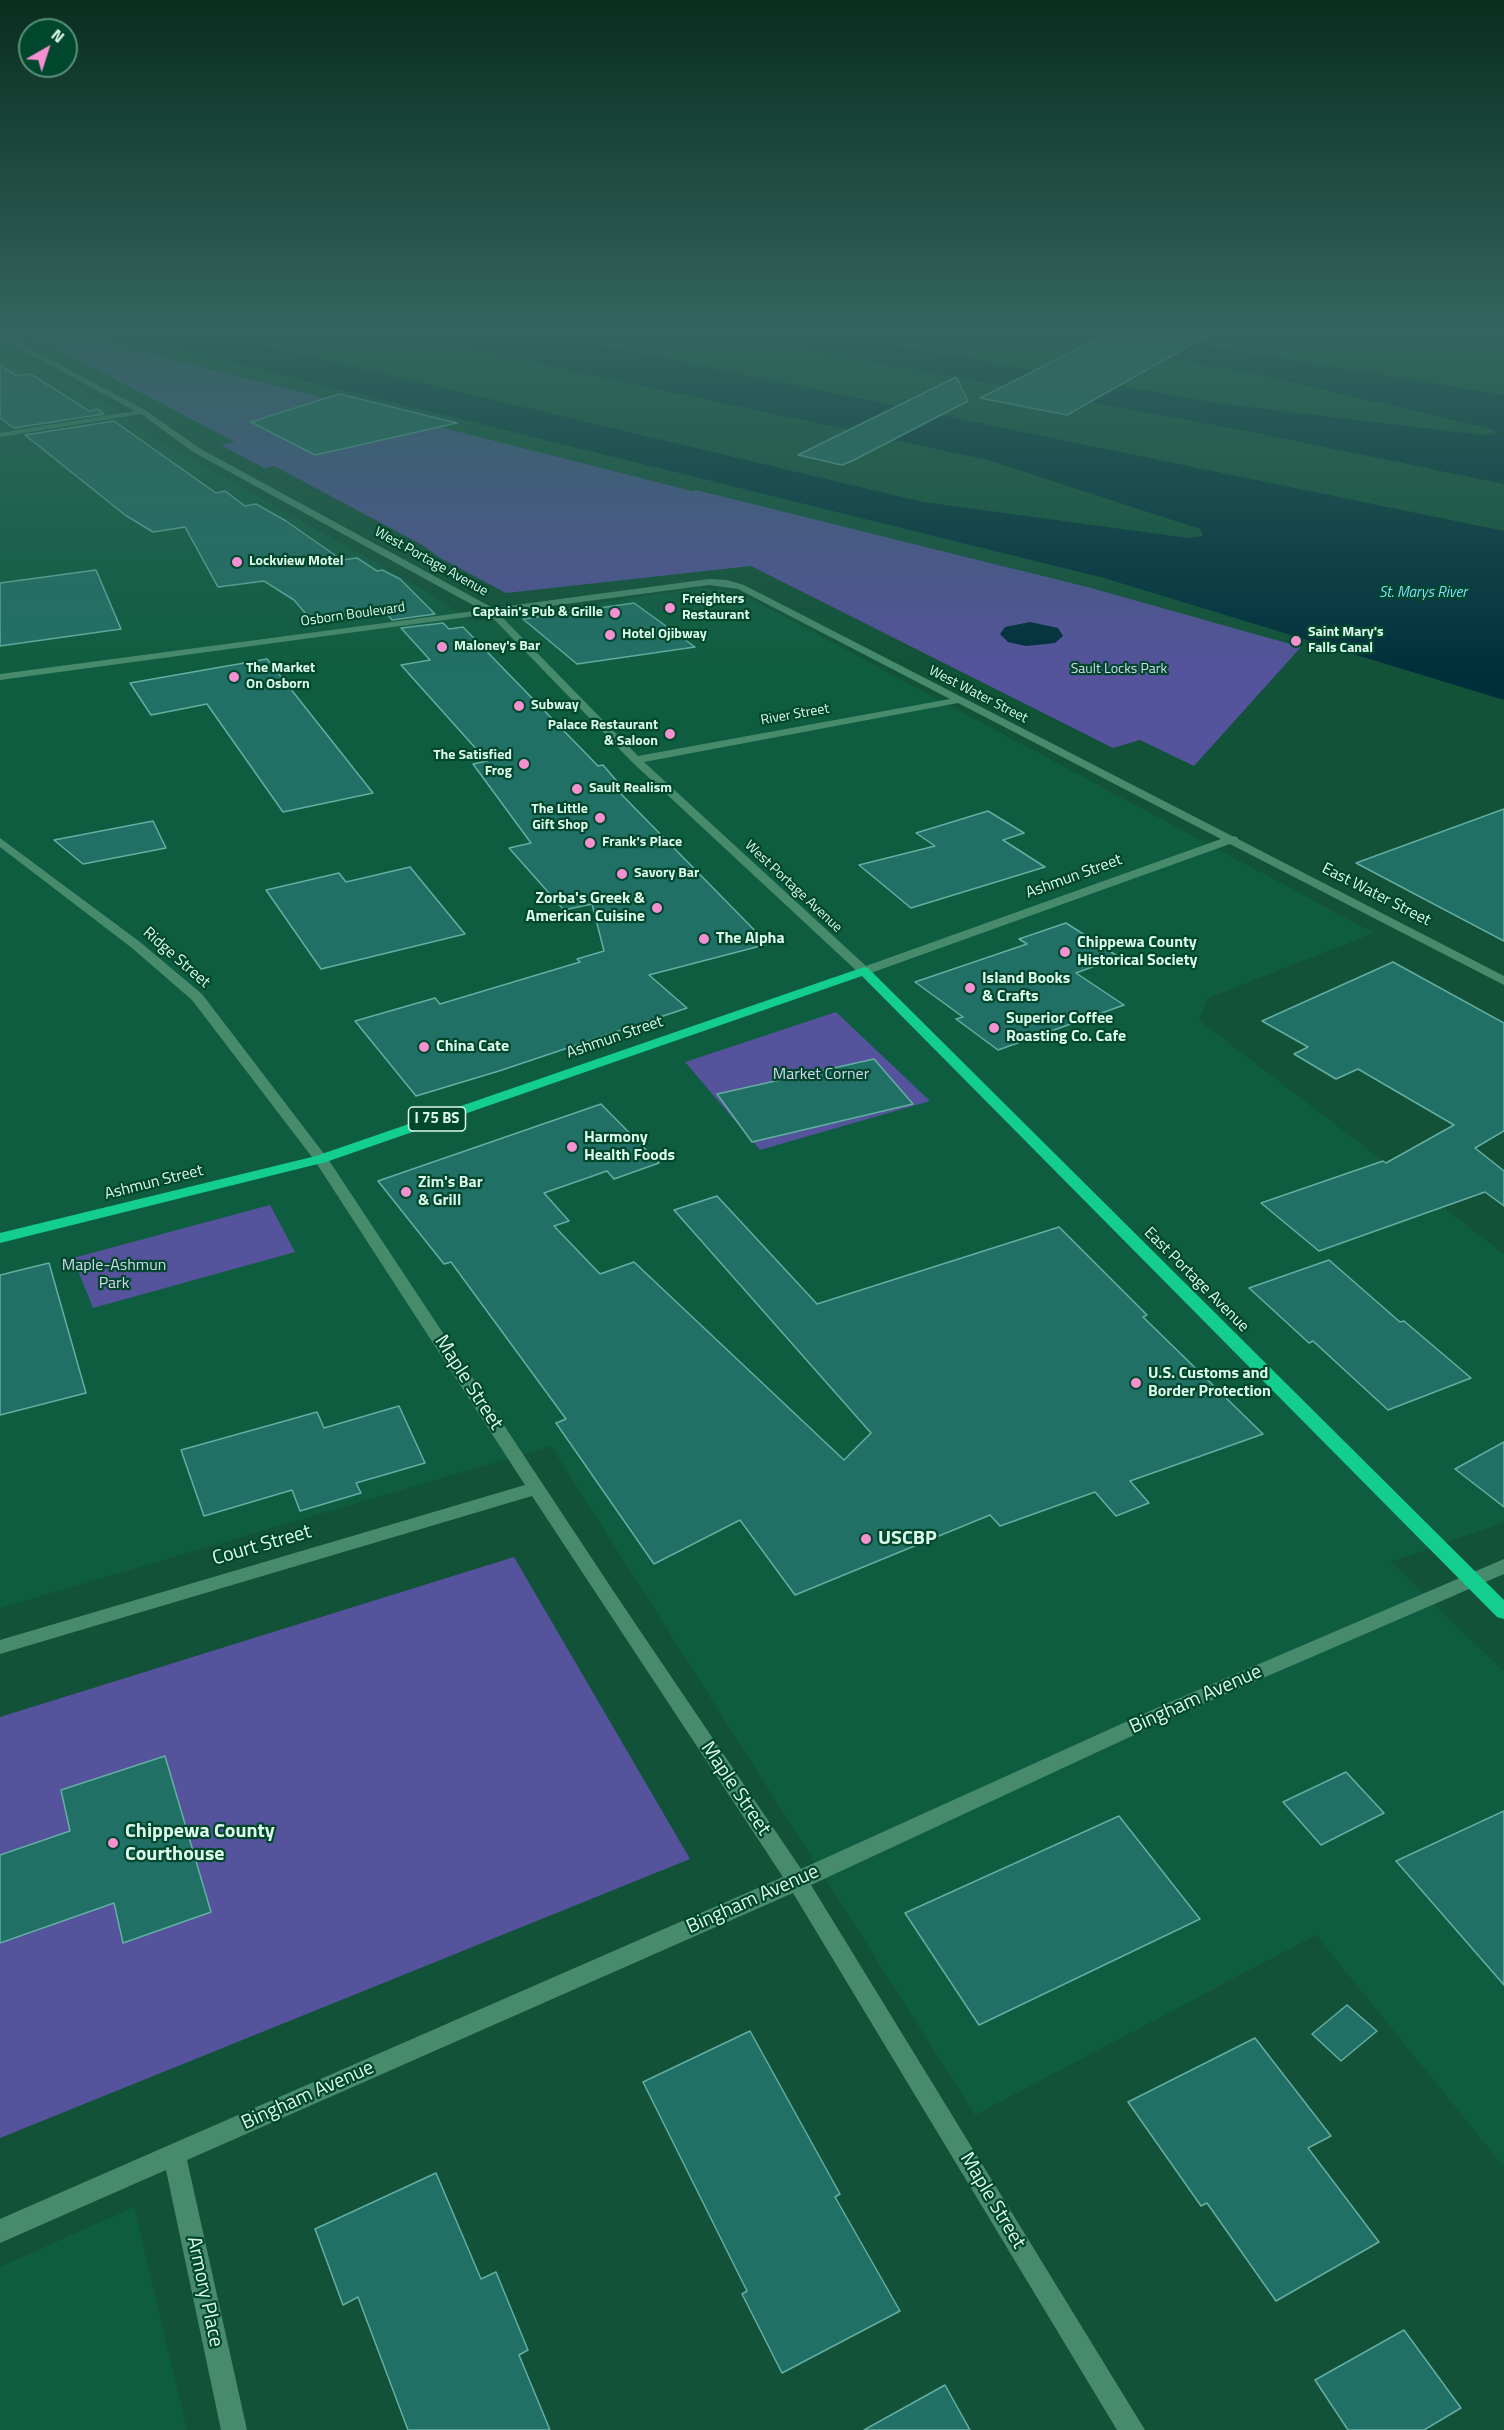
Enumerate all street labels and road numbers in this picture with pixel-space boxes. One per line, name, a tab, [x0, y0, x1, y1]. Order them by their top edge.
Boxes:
street label: West Portage Avenue	[371, 524, 491, 600]
street label: Osborn Boulevard	[300, 599, 406, 631]
street label: West Water Street	[926, 663, 1030, 727]
street label: River Street	[759, 701, 831, 729]
street label: West Portage Avenue	[741, 837, 845, 937]
street label: Ashmun Street	[1023, 851, 1125, 903]
street label: East Water Street	[1318, 859, 1434, 931]
street label: Ridge Street	[138, 924, 214, 992]
street label: Ashmun Street	[564, 1013, 666, 1063]
road number: I 75 BS	[408, 1107, 466, 1131]
street label: Ashmun Street	[103, 1161, 205, 1205]
street label: East Portage Avenue	[1140, 1224, 1252, 1336]
street label: Maple Street	[429, 1331, 507, 1435]
street label: Court Street	[210, 1520, 314, 1572]
street label: Bingham Avenue	[1126, 1660, 1266, 1740]
street label: Maple Street	[695, 1738, 775, 1840]
street label: Bingham Avenue	[683, 1860, 823, 1940]
street label: Bingham Avenue	[238, 2056, 378, 2136]
street label: Maple Street	[954, 2149, 1030, 2253]
street label: Armory Place	[181, 2235, 227, 2349]

